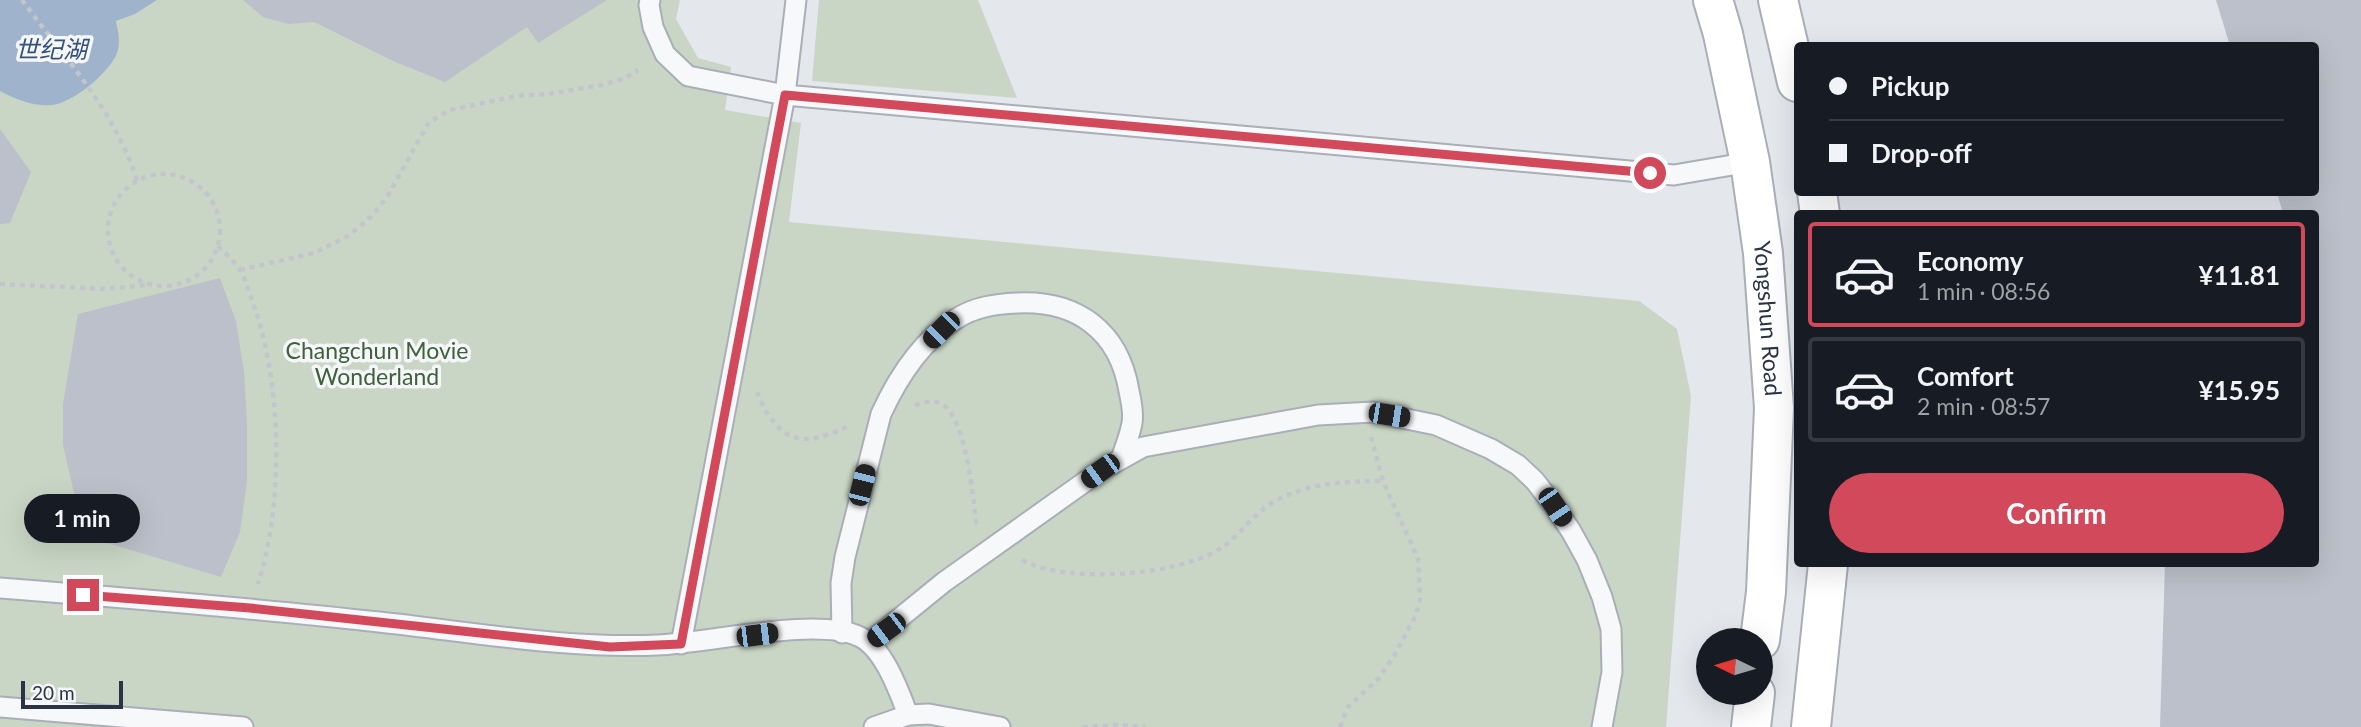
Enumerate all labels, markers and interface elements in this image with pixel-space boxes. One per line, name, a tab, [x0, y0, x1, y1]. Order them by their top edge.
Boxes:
water label: 世纪湖	[15, 34, 91, 63]
text: Pickup	[1871, 70, 1950, 102]
text: Drop-off	[1871, 137, 1972, 169]
route start	[1634, 157, 1666, 189]
street label: Yongshun Road	[1748, 239, 1788, 397]
icon: car	[1833, 243, 1896, 306]
text: Economy	[1917, 245, 2023, 277]
text: ¥11.81	[2198, 259, 2280, 291]
text: 1 min · 08:56	[1917, 277, 2050, 305]
car	[919, 308, 964, 352]
park label: Changchun Movie Wonderland	[286, 336, 468, 390]
icon: car	[1833, 358, 1896, 421]
text: Comfort	[1917, 360, 2014, 392]
text: ¥15.95	[2198, 374, 2280, 406]
text: 2 min · 08:57	[1917, 392, 2050, 420]
car	[1367, 401, 1412, 429]
car	[1077, 450, 1124, 492]
car	[847, 462, 878, 508]
button: Confirm	[1829, 473, 2284, 553]
car	[1535, 484, 1576, 530]
callout: 1 min	[25, 494, 141, 542]
text: 1 min	[53, 504, 111, 532]
route end	[67, 579, 99, 611]
car	[863, 609, 910, 651]
car	[735, 622, 780, 648]
north arrow	[1696, 628, 1773, 705]
map controls	[1696, 628, 1773, 705]
scale bar	[21, 678, 122, 710]
text: 20 m	[32, 681, 75, 704]

